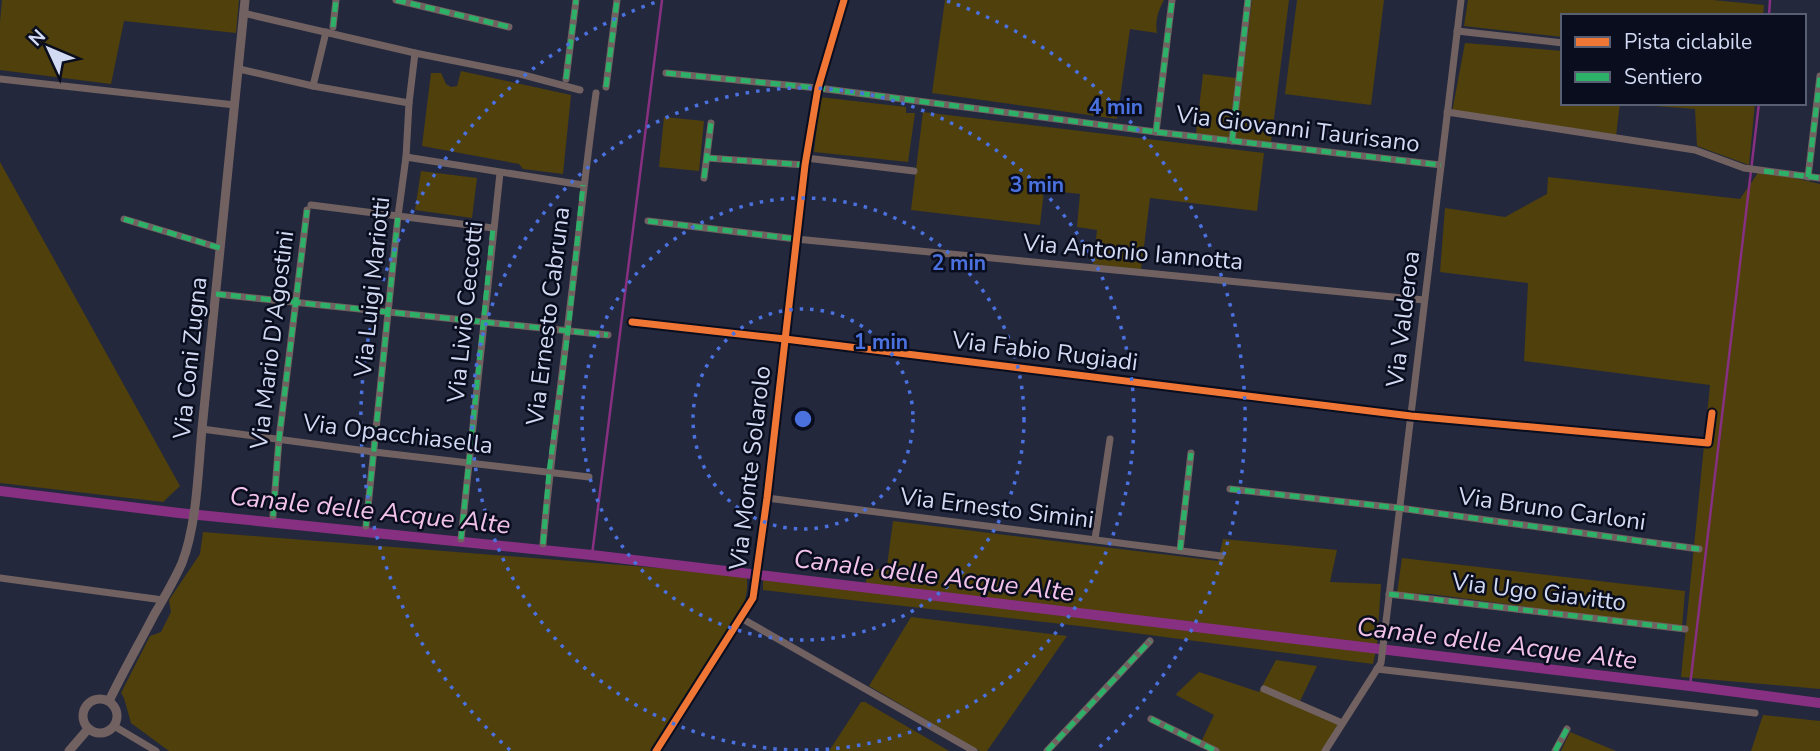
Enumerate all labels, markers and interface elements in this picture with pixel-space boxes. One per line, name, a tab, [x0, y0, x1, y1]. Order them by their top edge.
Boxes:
north arrow	[14, 14, 84, 84]
legend	[1561, 14, 1806, 105]
text: N	[23, 24, 52, 52]
text: Pista ciclabile	[1624, 28, 1752, 56]
text: Sentiero	[1624, 63, 1702, 91]
text: 4 min	[1089, 93, 1143, 121]
street label: Via Giovanni Taurisano	[1173, 98, 1422, 160]
text: 3 min	[1010, 171, 1064, 199]
street label: Via Luigi Mariotti	[347, 195, 397, 380]
street label: Via Ernesto Cabruna	[519, 205, 577, 428]
street label: Via Livio Ceccotti	[439, 220, 490, 405]
street label: Via Antonio Iannotta	[1021, 226, 1244, 278]
street label: Via Mario D'Agostini	[243, 229, 301, 452]
text: 2 min	[932, 249, 986, 277]
street label: Via Valderoa	[1379, 249, 1427, 390]
street label: Via Coni Zugna	[165, 275, 214, 442]
street label: Via Fabio Rugiadi	[949, 324, 1140, 378]
text: 1 min	[854, 328, 908, 356]
street label: Via Monte Solarolo	[721, 364, 778, 573]
street label: Via Opacchiasella	[300, 406, 495, 462]
centre of rings	[791, 407, 815, 431]
water label: Canale delle Acque Alte	[228, 478, 512, 543]
street label: Via Ernesto Simini	[897, 480, 1096, 536]
street label: Via Bruno Carloni	[1455, 480, 1648, 538]
water label: Canale delle Acque Alte	[792, 541, 1076, 610]
street label: Via Ugo Giavitto	[1449, 565, 1628, 619]
water label: Canale delle Acque Alte	[1355, 609, 1639, 678]

